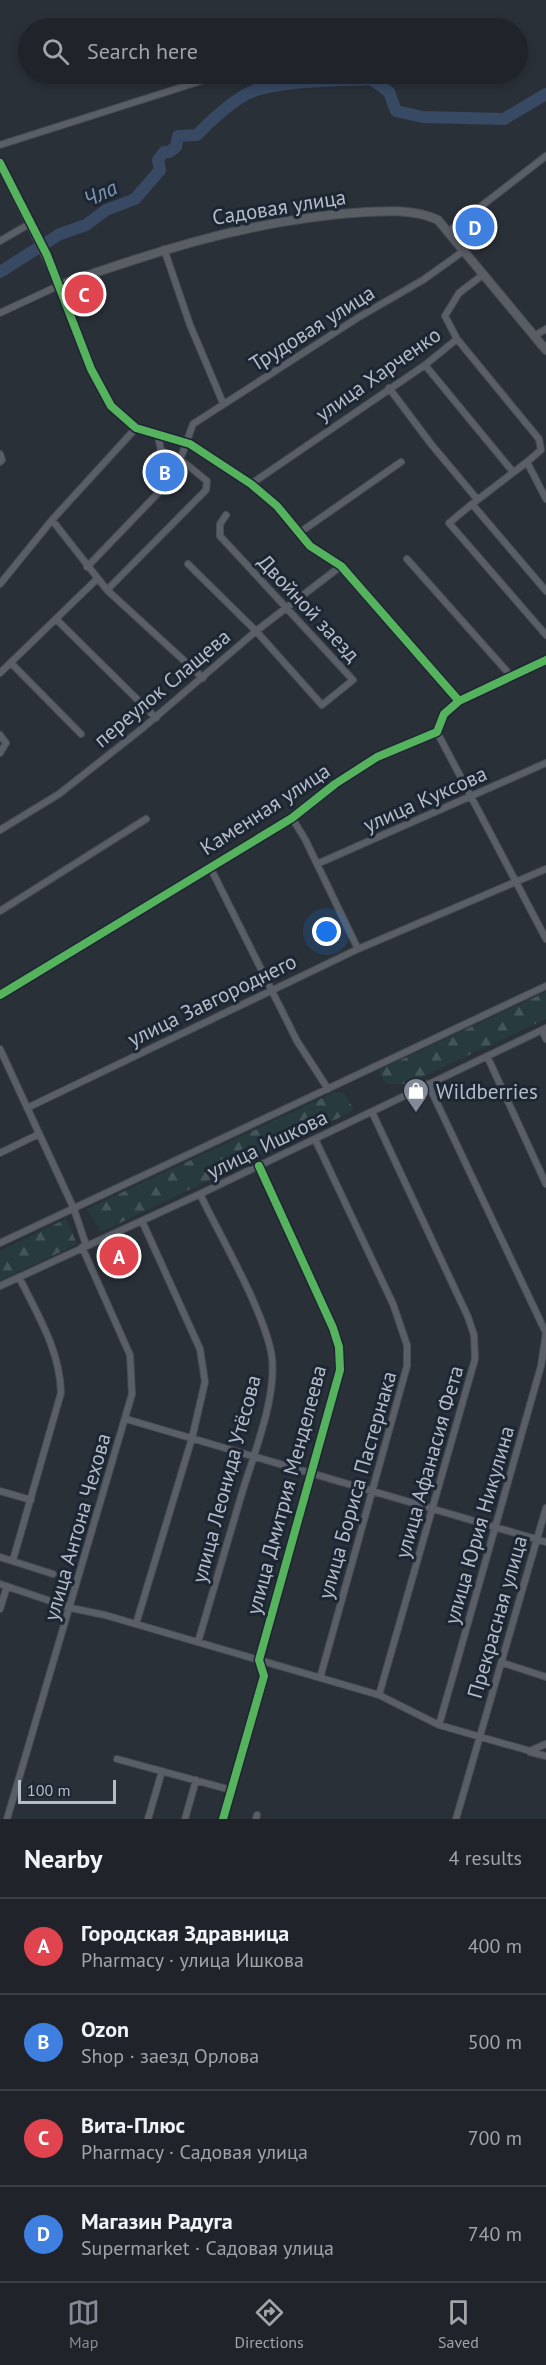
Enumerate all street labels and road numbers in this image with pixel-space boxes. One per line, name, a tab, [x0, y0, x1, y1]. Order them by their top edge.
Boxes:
street label: Садовая улица	[210, 183, 348, 231]
street label: Трудовая улица	[244, 279, 380, 377]
street label: улица Харченко	[310, 321, 446, 427]
street label: Двойной заезд	[252, 548, 366, 668]
street label: переулок Слащева	[88, 623, 236, 753]
street label: Каменная улица	[195, 757, 335, 861]
street label: улица Куксова	[359, 760, 491, 838]
street label: улица Завгороднего	[123, 947, 301, 1053]
street label: улица Ишкова	[202, 1103, 332, 1185]
street label: улица Дмитрия Менделеева	[240, 1362, 332, 1618]
street label: улица Афанасия Фета	[389, 1363, 469, 1561]
street label: улица Бориса Пастернака	[312, 1368, 402, 1602]
street label: улица Леонида Утёсова	[185, 1372, 267, 1586]
street label: улица Юрия Никулина	[438, 1423, 520, 1627]
street label: улица Антона Чехова	[37, 1430, 117, 1624]
street label: Прекрасная улица	[461, 1533, 533, 1701]

